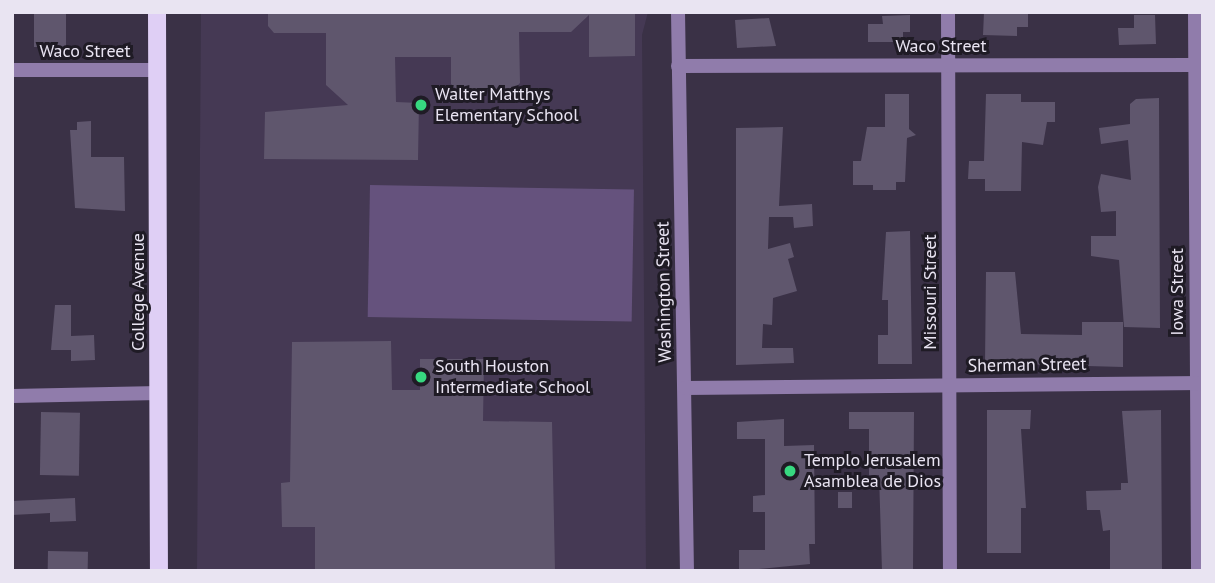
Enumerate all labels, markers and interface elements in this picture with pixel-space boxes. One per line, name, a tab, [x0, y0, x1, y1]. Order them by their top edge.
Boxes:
street label: Waco Street	[895, 35, 987, 57]
street label: Waco Street	[39, 40, 131, 62]
place label: Walter Matthys Elementary School	[435, 84, 579, 126]
marker: Walter Matthys Elementary School	[413, 97, 429, 113]
street label: Washington Street	[652, 221, 676, 363]
street label: College Avenue	[127, 233, 149, 351]
street label: Missouri Street	[919, 234, 941, 350]
street label: Iowa Street	[1166, 248, 1188, 336]
street label: Sherman Street	[967, 353, 1087, 377]
place label: South Houston Intermediate School	[435, 356, 590, 398]
marker: South Houston Intermediate School	[413, 369, 429, 385]
place label: Templo Jerusalem Asamblea de Dios	[804, 450, 941, 492]
marker: Templo Jerusalem Asamblea de Dios	[782, 463, 798, 479]

